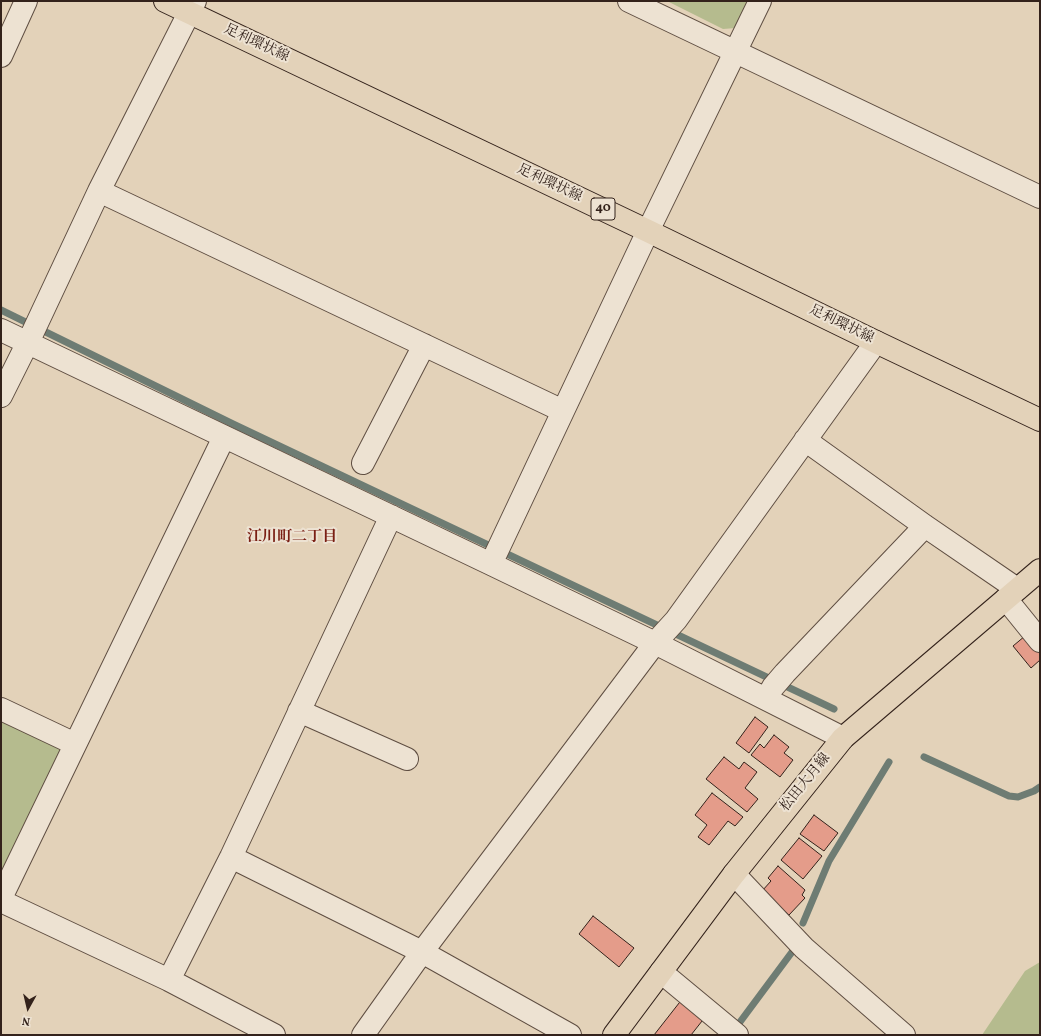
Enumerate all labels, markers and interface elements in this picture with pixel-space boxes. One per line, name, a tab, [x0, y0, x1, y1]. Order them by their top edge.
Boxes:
street label: 足利環状線	[221, 22, 291, 66]
street label: 足利環状線	[514, 162, 584, 206]
road number: 40	[591, 198, 615, 220]
street label: 足利環状線	[806, 302, 876, 348]
district label: 江川町二丁目	[247, 529, 337, 547]
street label: 松田大月線	[777, 751, 835, 815]
north arrow	[8, 988, 48, 1028]
text: N	[21, 1012, 31, 1028]

